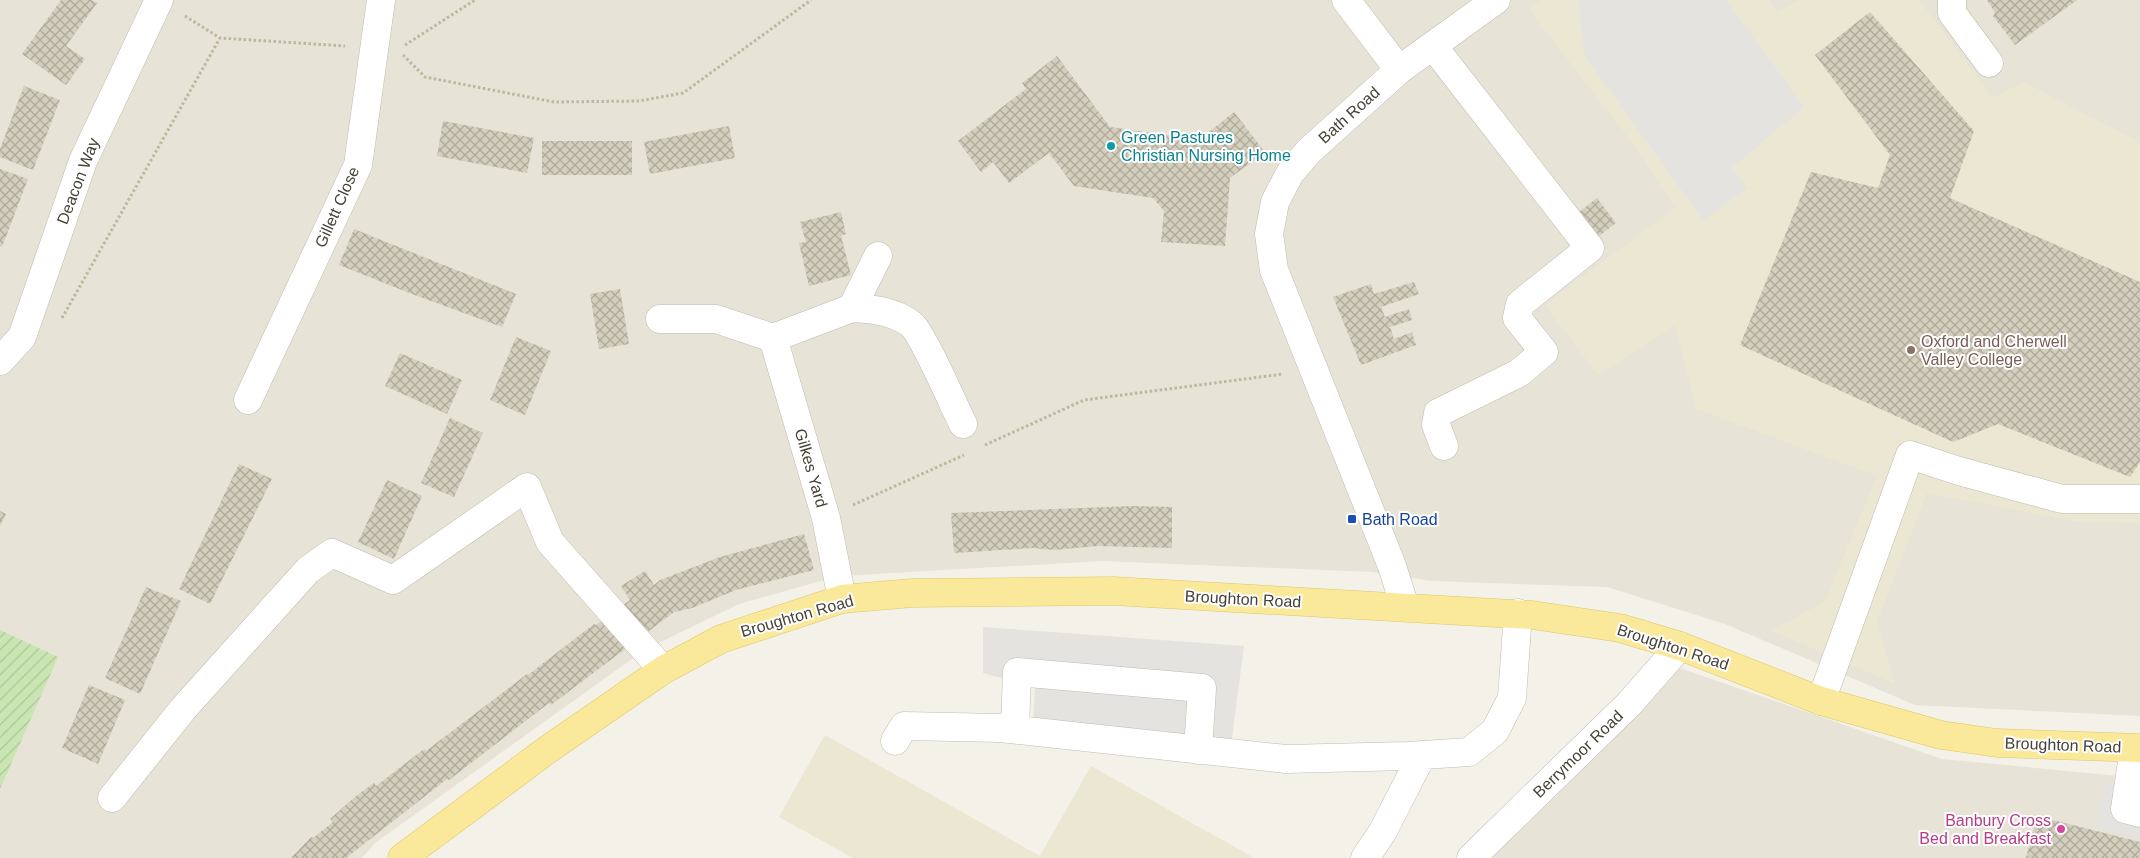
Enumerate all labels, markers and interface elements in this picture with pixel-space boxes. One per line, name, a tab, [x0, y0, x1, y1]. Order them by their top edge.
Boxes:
street label: Bath Road	[1315, 83, 1383, 147]
place label: Green Pastures Christian Nursing Home	[1121, 129, 1291, 164]
street label: Deacon Way	[54, 135, 102, 227]
marker: Green Pastures Christian Nursing Home	[1105, 140, 1117, 152]
street label: Gillett Close	[312, 164, 362, 250]
place label: Oxford and Cherwell Valley College	[1921, 333, 2067, 368]
marker: Oxford and Cherwell Valley College	[1905, 344, 1917, 356]
street label: Gilkes Yard	[792, 427, 830, 509]
place label: Bath Road	[1362, 511, 1438, 528]
marker: Bath Road	[1346, 513, 1358, 525]
street label: Broughton Road	[1184, 587, 1302, 611]
street label: Broughton Road	[739, 592, 855, 640]
street label: Broughton Road	[1615, 621, 1731, 673]
street label: Berrymoor Road	[1530, 707, 1626, 801]
street label: Broughton Road	[2004, 734, 2122, 756]
place label: Banbury Cross Bed and Breakfast	[1919, 812, 2052, 847]
marker: Banbury Cross Bed and Breakfast	[2055, 823, 2067, 835]

